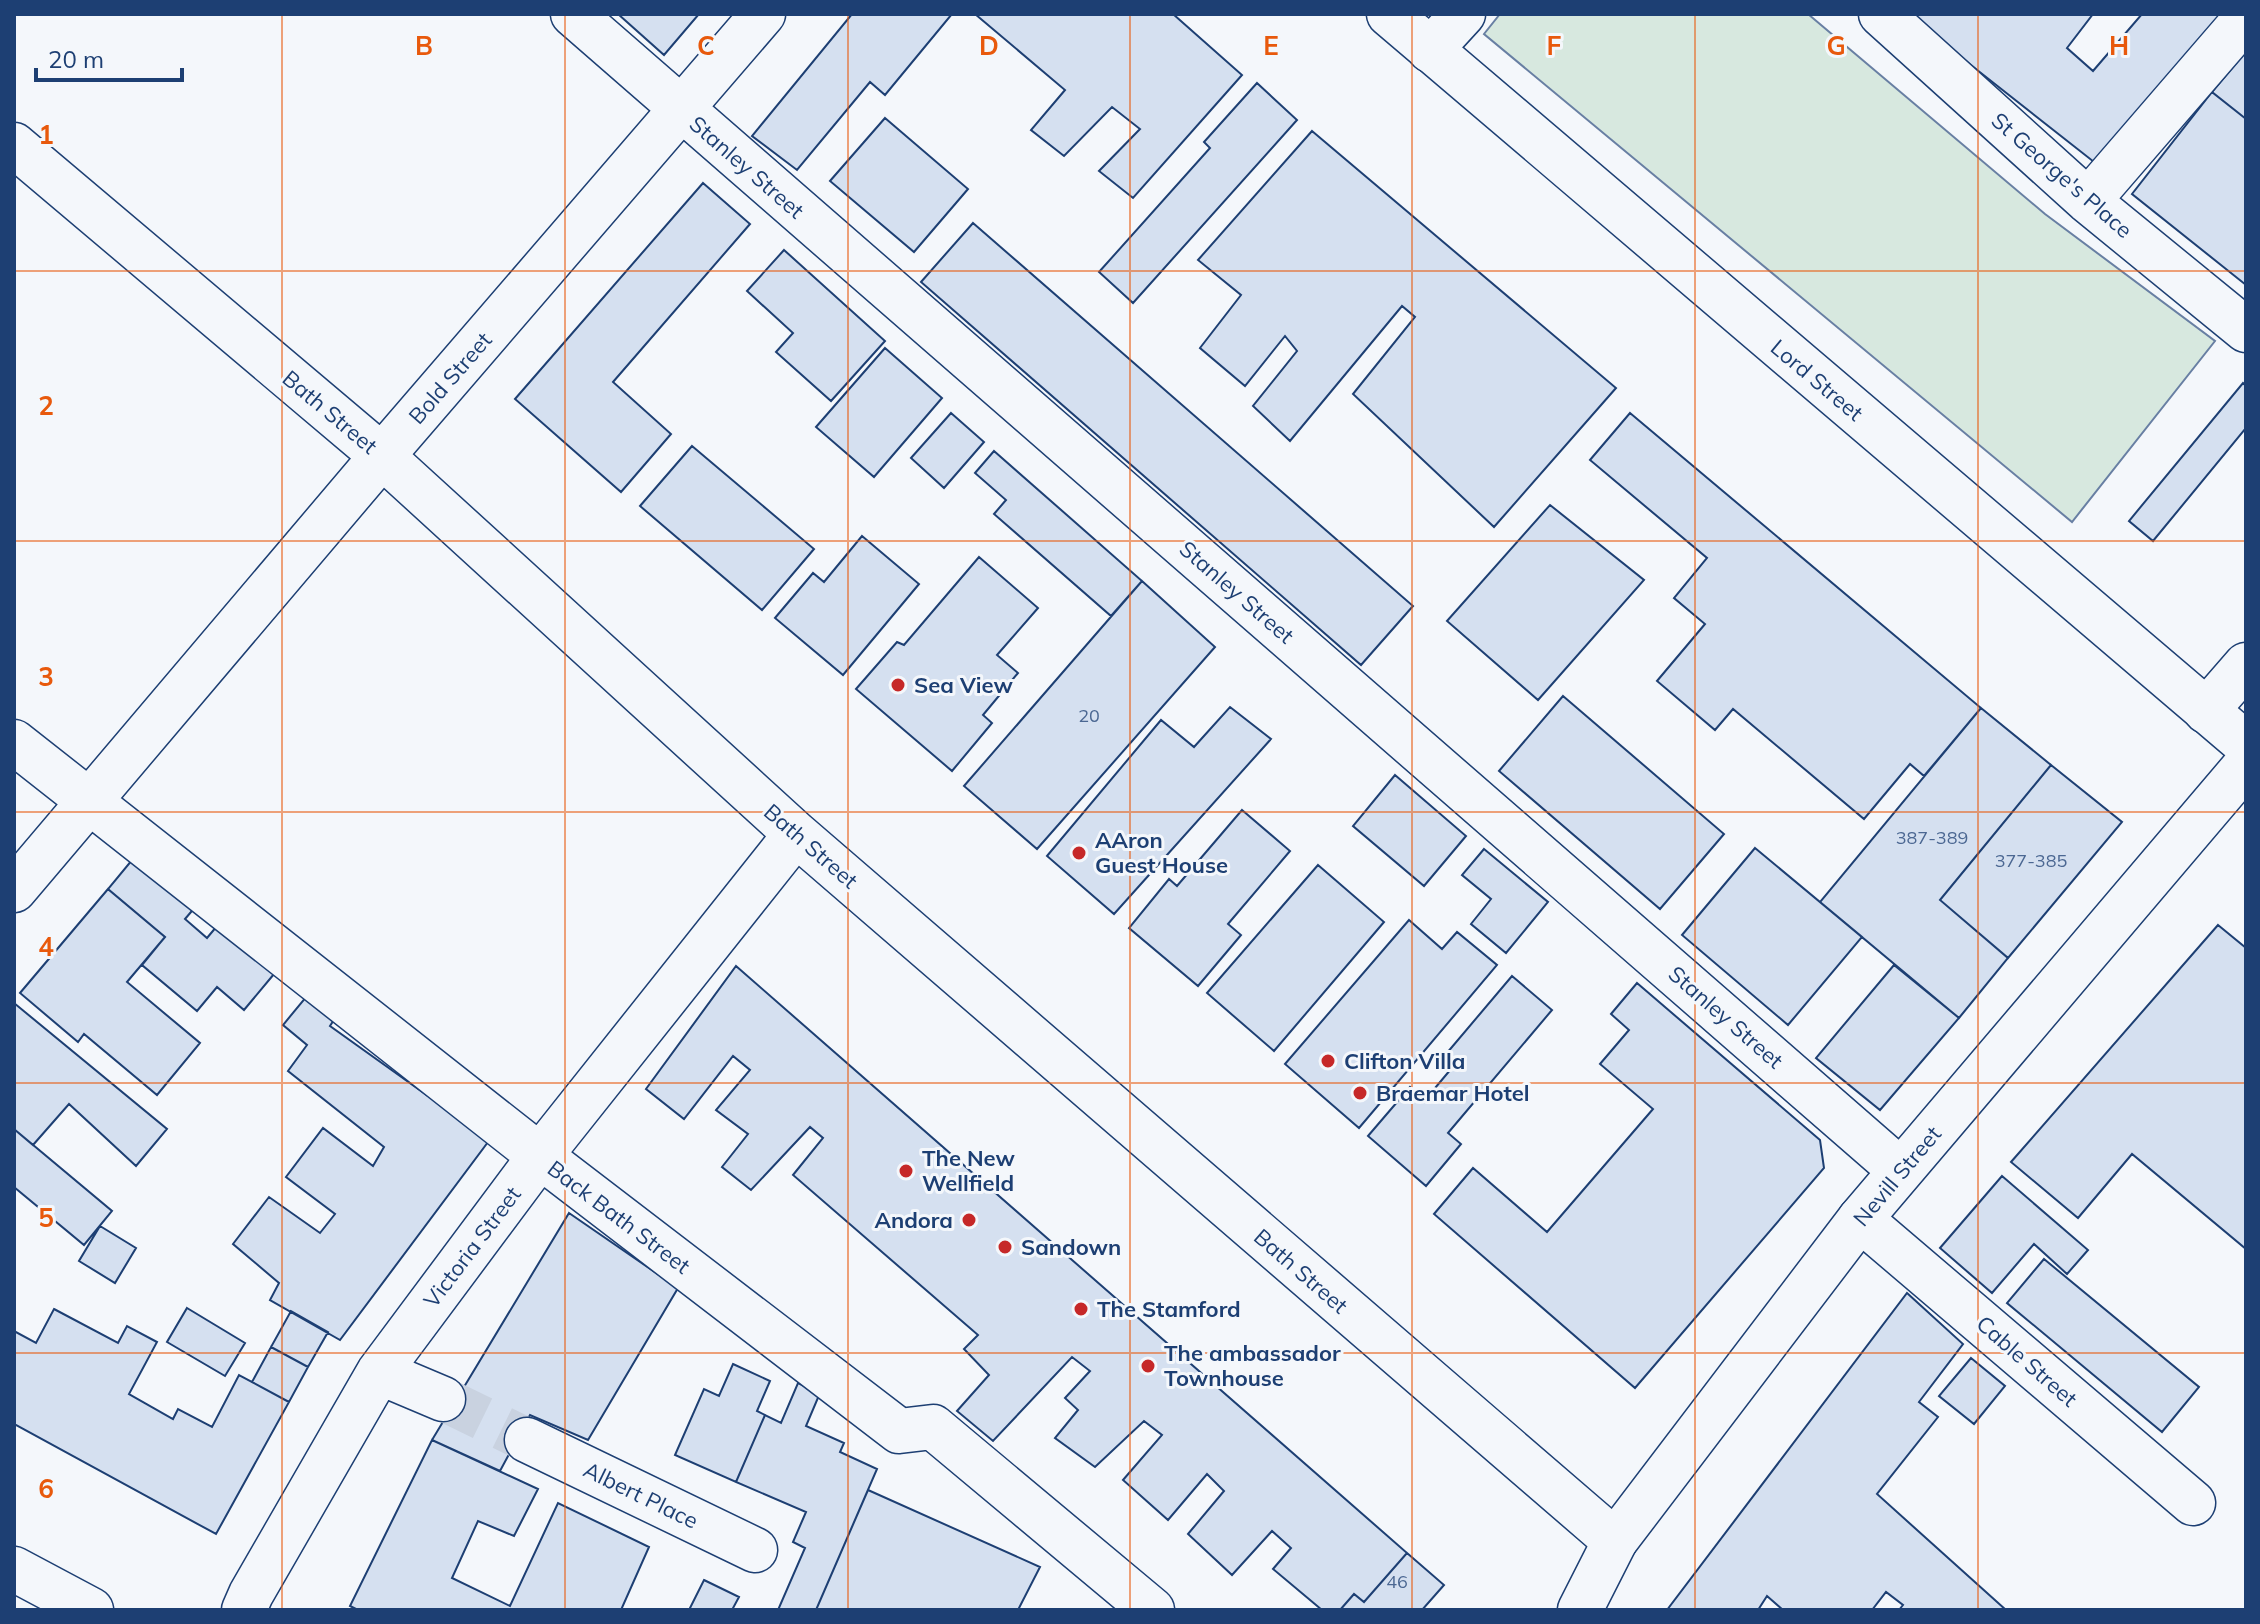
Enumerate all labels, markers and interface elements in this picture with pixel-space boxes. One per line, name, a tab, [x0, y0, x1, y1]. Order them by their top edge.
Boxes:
text: B	[415, 29, 433, 62]
text: C	[697, 29, 715, 62]
text: D	[979, 29, 999, 62]
text: E	[1263, 29, 1279, 62]
text: F	[1547, 29, 1562, 62]
text: G	[1826, 29, 1846, 62]
text: H	[2109, 29, 2129, 62]
scale bar	[36, 32, 182, 82]
text: 20 m	[48, 44, 104, 74]
street label: St George's Place	[1986, 106, 2138, 244]
street label: Stanley Street	[684, 110, 810, 225]
text: 1	[38, 118, 54, 151]
street label: Bold Street	[403, 326, 498, 430]
street label: Lord Street	[1765, 333, 1869, 427]
street label: Bath Street	[277, 364, 383, 460]
text: 2	[38, 389, 54, 422]
street label: Stanley Street	[1174, 535, 1300, 650]
text: 3	[38, 660, 54, 693]
place label: Sea View	[914, 671, 1013, 699]
marker: Sea View	[889, 676, 907, 694]
house number: 20	[1078, 704, 1100, 727]
street label: Bath Street	[758, 798, 864, 895]
place label: AAron Guest House	[1095, 826, 1228, 879]
house number: 387-389	[1896, 826, 1968, 849]
marker: AAron Guest House	[1070, 844, 1088, 862]
house number: 377-385	[1995, 849, 2067, 872]
text: 4	[38, 930, 54, 963]
street label: Stanley Street	[1663, 960, 1789, 1075]
place label: Clifton Villa	[1344, 1047, 1465, 1075]
marker: Clifton Villa	[1319, 1052, 1337, 1070]
place label: Braemar Hotel	[1376, 1079, 1529, 1107]
marker: Braemar Hotel	[1351, 1084, 1369, 1102]
street label: Nevill Street	[1847, 1120, 1947, 1232]
place label: The New Wellfield	[922, 1144, 1015, 1197]
street label: Back Bath Street	[542, 1154, 696, 1280]
marker: The New Wellfield	[897, 1162, 915, 1180]
street label: Victoria Street	[417, 1181, 527, 1313]
text: 5	[38, 1201, 54, 1234]
place label: Andora	[874, 1206, 953, 1234]
marker: Andora	[960, 1211, 978, 1229]
street label: Bath Street	[1248, 1223, 1354, 1320]
place label: Sandown	[1021, 1233, 1121, 1261]
marker: Sandown	[996, 1238, 1014, 1256]
place label: The Stamford	[1097, 1295, 1241, 1323]
marker: The Stamford	[1072, 1300, 1090, 1318]
street label: Cable Street	[1971, 1309, 2084, 1413]
place label: The ambassador Townhouse	[1164, 1339, 1341, 1392]
marker: The ambassador Townhouse	[1139, 1357, 1157, 1375]
street label: Albert Place	[579, 1455, 703, 1535]
text: 6	[38, 1472, 54, 1505]
house number: 46	[1386, 1570, 1408, 1593]

